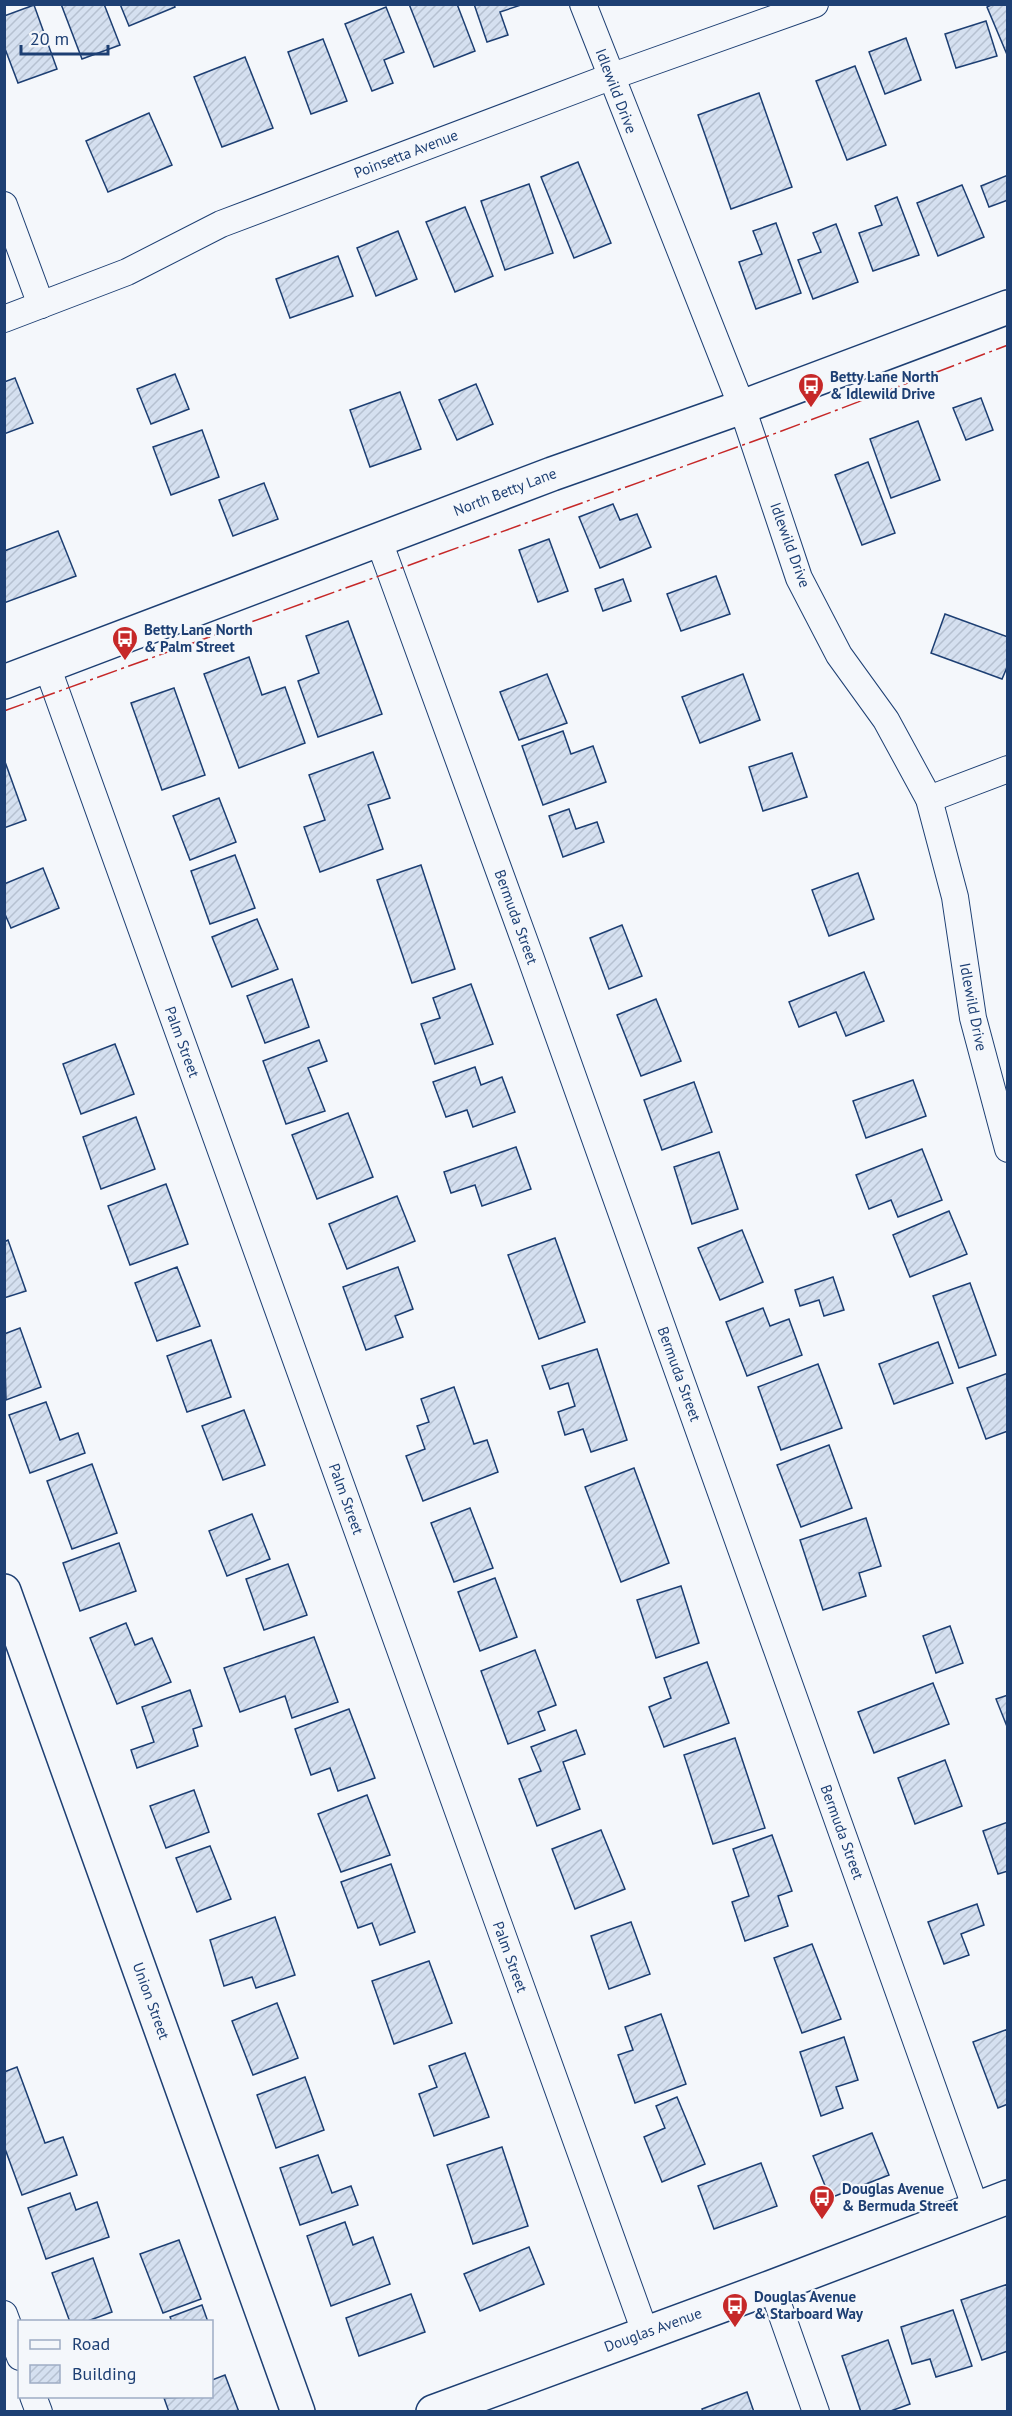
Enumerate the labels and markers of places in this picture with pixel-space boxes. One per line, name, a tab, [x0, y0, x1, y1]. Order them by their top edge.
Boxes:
place label: Betty Lane North & Idlewild Drive	[830, 367, 939, 403]
bus stop icon: Betty Lane North & Idlewild Drive	[796, 371, 826, 409]
place label: Betty Lane North & Palm Street	[144, 620, 253, 656]
bus stop icon: Betty Lane North & Palm Street	[110, 624, 140, 662]
place label: Douglas Avenue & Bermuda Street	[842, 2179, 959, 2215]
bus stop icon: Douglas Avenue & Bermuda Street	[807, 2183, 837, 2221]
place label: Douglas Avenue & Starboard Way	[754, 2287, 864, 2323]
bus stop icon: Douglas Avenue & Starboard Way	[720, 2291, 750, 2329]

